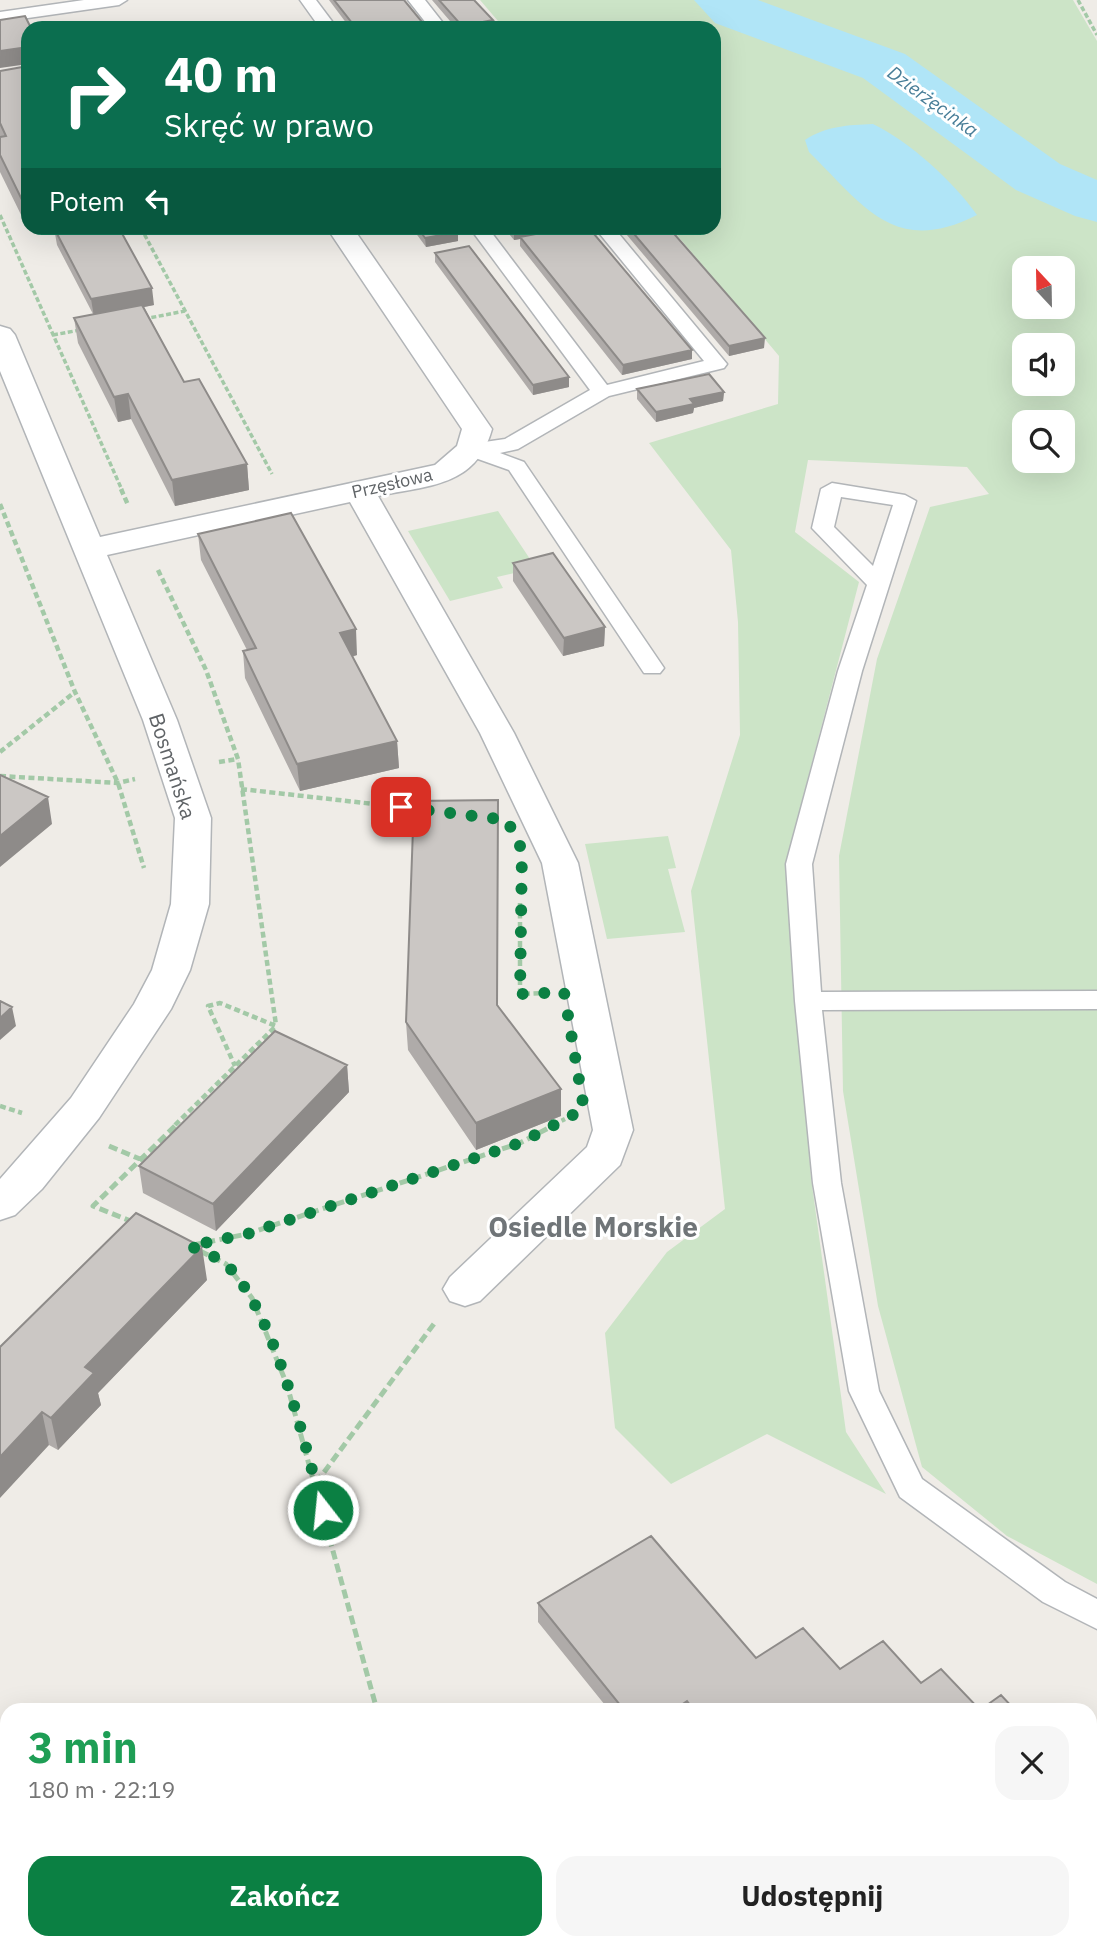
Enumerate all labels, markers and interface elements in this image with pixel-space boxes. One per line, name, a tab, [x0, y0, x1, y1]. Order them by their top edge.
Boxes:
text: 40 m	[164, 42, 278, 105]
icon: right	[49, 49, 140, 140]
water label: Dzierżęcinka	[883, 60, 983, 142]
text: Skręć w prawo	[164, 104, 374, 146]
icon: left	[139, 182, 177, 220]
text: Potem	[49, 184, 125, 218]
north arrow	[1012, 256, 1074, 318]
map controls	[1012, 256, 1075, 473]
button: sound	[1012, 333, 1075, 396]
button: search	[1012, 410, 1075, 473]
street label: Przęsłowa	[349, 462, 435, 503]
street label: Bosmańska	[143, 710, 203, 822]
pin	[371, 777, 431, 837]
icon: arrive	[382, 788, 420, 826]
district label: Osiedle Morskie	[488, 1208, 698, 1245]
position arrow	[286, 1473, 360, 1547]
text: 3 min	[28, 1720, 138, 1775]
button: close	[995, 1726, 1069, 1800]
text: 180 m · 22:19	[28, 1774, 175, 1804]
button: Zakończ	[28, 1856, 542, 1936]
button: Udostępnij	[556, 1856, 1069, 1936]

